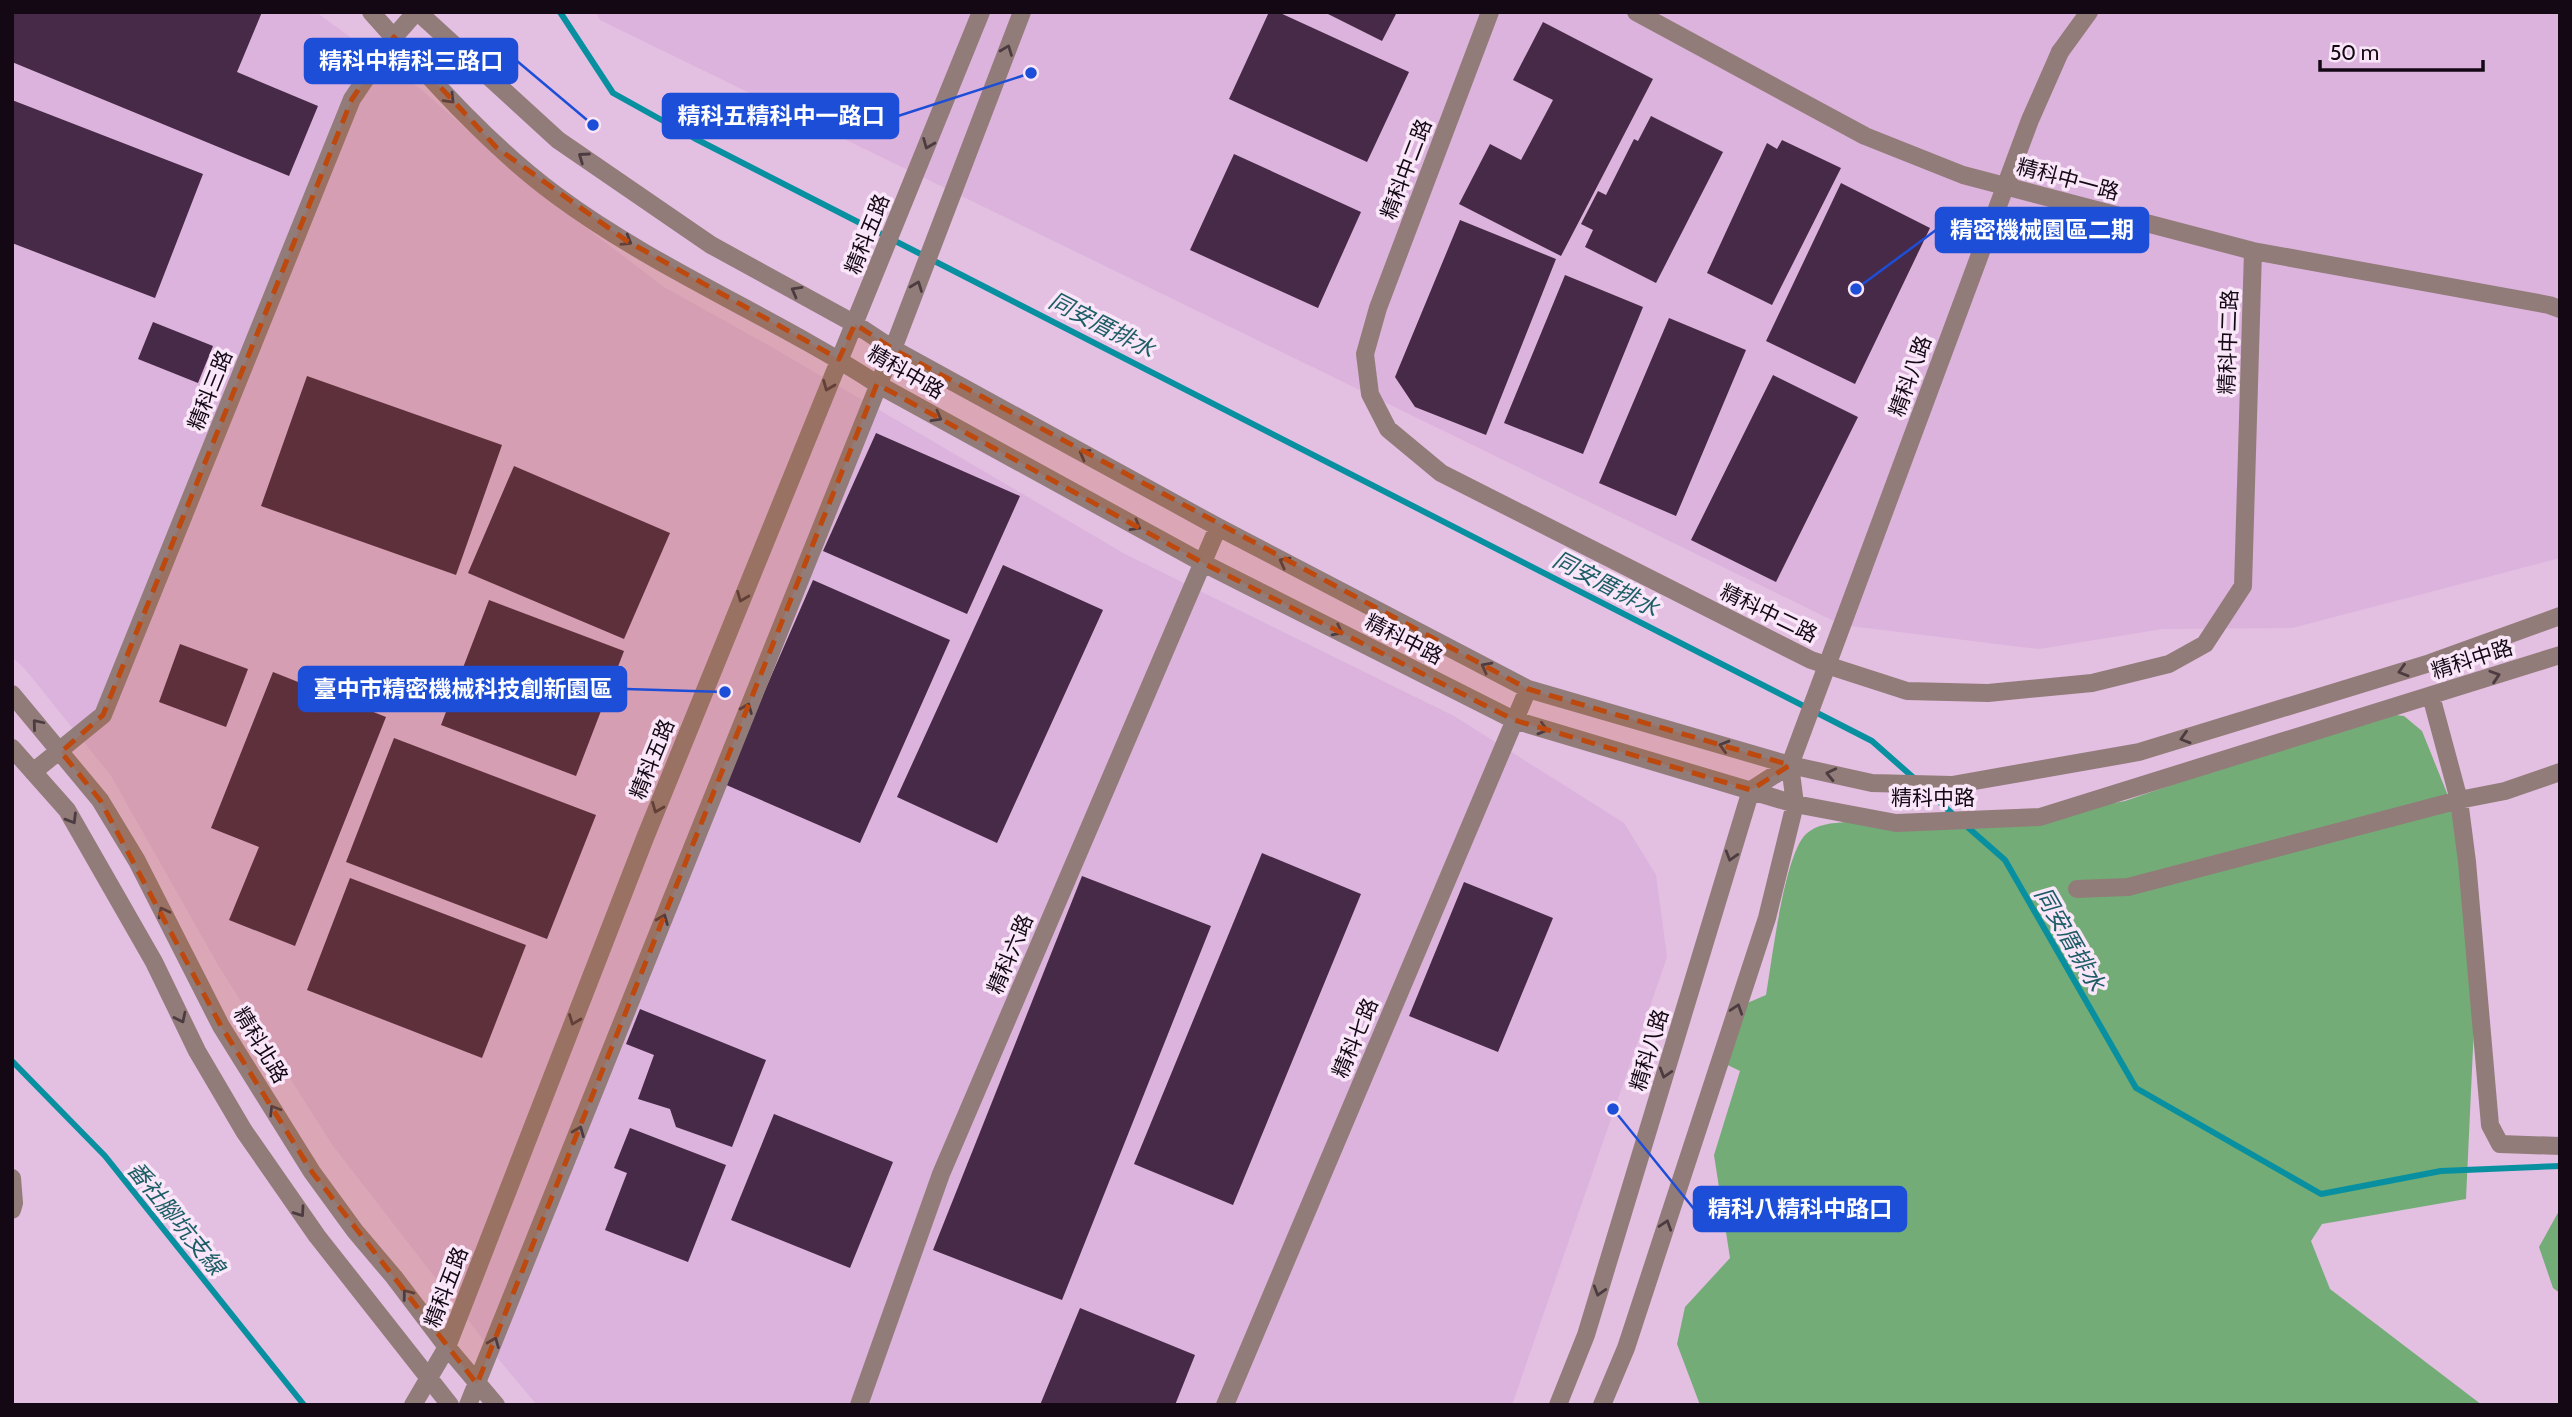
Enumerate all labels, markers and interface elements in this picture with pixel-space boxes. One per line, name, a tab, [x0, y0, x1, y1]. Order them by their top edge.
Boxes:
scale bar	[2320, 28, 2483, 72]
callout: 精科中精科三路口	[305, 39, 517, 83]
text: 50 m	[2330, 40, 2379, 65]
one-way arrow	[999, 45, 1013, 57]
text: 精科中精科三路口	[319, 47, 503, 75]
one-way arrow	[442, 91, 455, 104]
callout: 精科五精科中一路口	[663, 94, 898, 138]
text: 精科五精科中一路口	[678, 102, 885, 130]
street label: 精科中二路	[1376, 116, 1436, 222]
one-way arrow	[922, 137, 936, 149]
one-way arrow	[578, 153, 591, 165]
street label: 精科中一路	[2014, 153, 2122, 205]
street label: 精科五路	[840, 190, 894, 278]
callout: 精密機械園區二期	[1936, 208, 2148, 252]
text: 精密機械園區二期	[1950, 216, 2134, 244]
one-way arrow	[620, 232, 633, 245]
one-way arrow	[909, 280, 923, 292]
one-way arrow	[790, 286, 803, 299]
water label: 同安厝排水	[1044, 286, 1160, 364]
street label: 精科中二路	[2214, 289, 2242, 395]
street label: 精科八路	[1884, 332, 1936, 420]
street label: 精科中路	[863, 340, 949, 404]
street label: 精科三路	[183, 346, 237, 434]
one-way arrow	[822, 380, 836, 392]
one-way arrow	[929, 408, 942, 422]
one-way arrow	[1079, 449, 1091, 462]
one-way arrow	[1129, 518, 1141, 531]
water label: 同安厝排水	[1548, 545, 1664, 623]
one-way arrow	[1279, 556, 1291, 570]
street label: 精科中二路	[1716, 579, 1822, 647]
one-way arrow	[737, 591, 751, 603]
street label: 精科中路	[1361, 609, 1447, 669]
one-way arrow	[1331, 623, 1343, 637]
street label: 精科中路	[2428, 634, 2516, 684]
one-way arrow	[1481, 662, 1493, 675]
one-way arrow	[2397, 663, 2409, 678]
callout: 臺中市精密機械科技創新園區	[299, 667, 626, 711]
one-way arrow	[2489, 669, 2501, 684]
text: 臺中市精密機械科技創新園區	[314, 675, 613, 703]
one-way arrow	[739, 703, 753, 715]
street label: 精科五路	[625, 715, 679, 803]
one-way arrow	[33, 719, 45, 732]
one-way arrow	[1537, 720, 1549, 735]
one-way arrow	[2180, 730, 2192, 745]
one-way arrow	[1719, 739, 1731, 754]
one-way arrow	[1825, 768, 1837, 782]
street label: 精科中路	[1891, 785, 1975, 810]
one-way arrow	[651, 801, 665, 813]
one-way arrow	[63, 811, 76, 824]
one-way arrow	[1725, 849, 1740, 861]
water label: 同安厝排水	[2029, 882, 2111, 997]
one-way arrow	[157, 907, 171, 919]
street label: 精科六路	[982, 910, 1038, 998]
one-way arrow	[655, 914, 669, 927]
street label: 精科七路	[1327, 994, 1383, 1082]
street label: 精科北路	[229, 1003, 293, 1087]
one-way arrow	[1729, 1003, 1743, 1016]
street label: 精科八路	[1625, 1006, 1673, 1094]
one-way arrow	[173, 1011, 187, 1023]
one-way arrow	[568, 1013, 582, 1026]
one-way arrow	[1659, 1067, 1674, 1079]
one-way arrow	[269, 1105, 282, 1118]
one-way arrow	[570, 1125, 584, 1137]
water label: 番社腳坑支線	[122, 1156, 232, 1283]
callout: 精科八精科中路口	[1694, 1187, 1906, 1231]
text: 精科八精科中路口	[1708, 1195, 1892, 1223]
one-way arrow	[292, 1204, 304, 1217]
one-way arrow	[1658, 1219, 1672, 1232]
street label: 精科五路	[419, 1243, 473, 1331]
one-way arrow	[1593, 1285, 1608, 1297]
one-way arrow	[403, 1289, 416, 1302]
one-way arrow	[486, 1337, 500, 1349]

